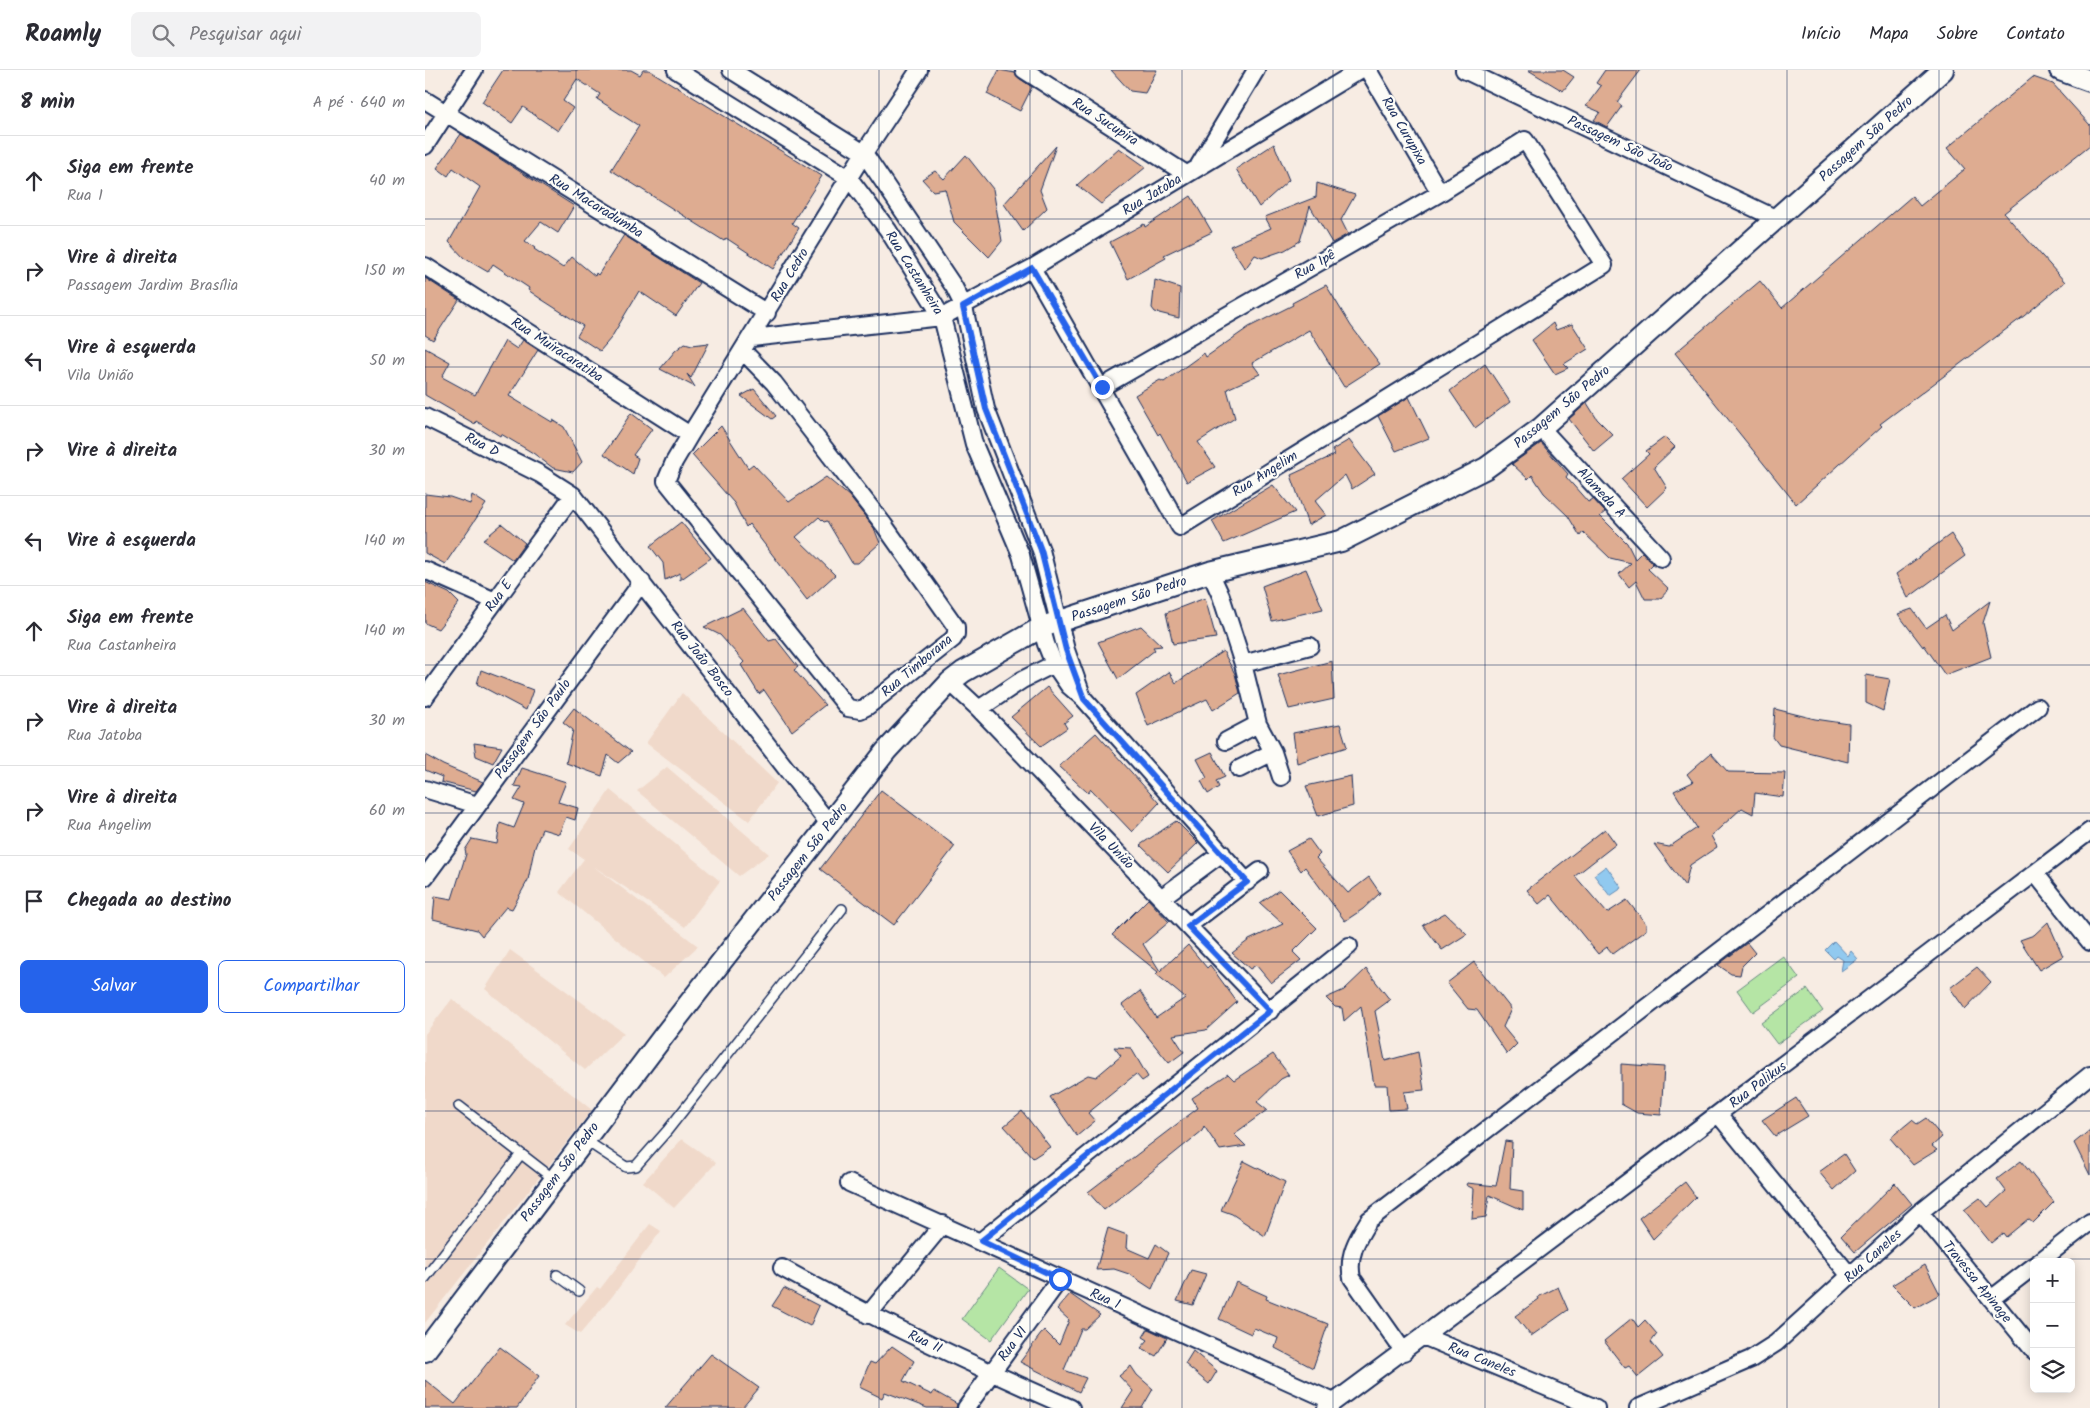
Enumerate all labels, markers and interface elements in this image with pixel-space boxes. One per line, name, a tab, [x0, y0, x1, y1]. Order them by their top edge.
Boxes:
search box	[131, 12, 481, 57]
text: Roamly	[25, 15, 101, 54]
text: Pesquisar aqui	[189, 20, 301, 50]
text: Início	[1801, 20, 1841, 49]
text: Mapa	[1869, 20, 1909, 49]
text: Sobre	[1937, 20, 1978, 49]
text: Contato	[2006, 20, 2065, 49]
icon: search	[149, 21, 177, 49]
text: 8 min	[20, 86, 75, 119]
text: A pé · 640 m	[313, 90, 405, 115]
street label: Passagem São Pedro	[1814, 91, 1918, 187]
street label: Rua Sucupira	[1067, 92, 1143, 152]
street label: Rua Curupixa	[1375, 93, 1433, 169]
street label: Passagem São João	[1564, 110, 1676, 178]
text: Siga em frente	[67, 153, 194, 183]
icon: ahead	[20, 167, 48, 195]
text: 40 m	[369, 168, 405, 193]
street label: Rua Macaradumba	[545, 168, 647, 244]
street label: Rua Jatoba	[1118, 169, 1186, 221]
text: Rua 1	[67, 183, 103, 208]
street label: Rua Castanheira	[879, 227, 949, 319]
text: Vire à direita	[67, 243, 177, 273]
street label: Rua Cedro	[765, 244, 815, 306]
street label: Rua Ipê	[1290, 244, 1340, 286]
icon: right	[20, 257, 48, 285]
text: 150 m	[364, 258, 405, 283]
text: Passagem Jardim Brasília	[67, 273, 238, 298]
street label: Rua Muiracaratiba	[507, 312, 607, 388]
text: Vire à esquerda	[67, 333, 196, 363]
icon: left	[20, 347, 48, 375]
text: 50 m	[369, 348, 405, 373]
street label: Passagem São Pedro	[1509, 360, 1615, 454]
text: Vila União	[67, 363, 134, 388]
route end	[1091, 376, 1114, 399]
street label: Rua D	[461, 427, 503, 463]
text: Vire à direita	[67, 436, 177, 466]
icon: right	[20, 437, 48, 465]
text: 30 m	[369, 438, 405, 463]
street label: Rua Angelim	[1228, 445, 1302, 503]
street label: Alameda A	[1571, 462, 1631, 524]
text: Vire à esquerda	[67, 526, 196, 556]
icon: left	[20, 527, 48, 555]
text: 140 m	[364, 528, 405, 553]
street label: Passagem São Pedro	[1068, 570, 1190, 628]
street label: Rua E	[480, 575, 519, 617]
text: Siga em frente	[67, 603, 194, 633]
street label: Rua João Bosco	[665, 616, 739, 702]
icon: ahead	[20, 617, 48, 645]
text: 140 m	[364, 618, 405, 643]
street label: Rua Timborana	[876, 629, 958, 703]
text: Rua Castanheira	[67, 633, 176, 658]
street label: Passagem São Paulo	[489, 674, 577, 784]
text: Vire à direita	[67, 693, 177, 723]
icon: right	[20, 707, 48, 735]
text: 30 m	[369, 708, 405, 733]
text: Rua Jatoba	[67, 723, 142, 748]
text: Vire à direita	[67, 783, 177, 813]
icon: right	[20, 797, 48, 825]
text: 60 m	[369, 798, 405, 823]
street label: Passagem São Pedro	[762, 798, 854, 906]
text: Rua Angelim	[67, 813, 151, 838]
street label: Vila União	[1083, 817, 1139, 875]
text: Chegada ao destino	[67, 886, 232, 916]
icon: arrive	[20, 887, 48, 915]
button: Salvar	[20, 960, 208, 1013]
button: Compartilhar	[218, 960, 405, 1013]
street label: Rua Palikus	[1725, 1056, 1792, 1114]
street label: Passagem São Pedro	[515, 1117, 605, 1227]
street label: Rua Caneles	[1839, 1224, 1907, 1288]
street label: Travessa Apinage	[1937, 1236, 2018, 1329]
map controls	[2030, 1258, 2075, 1393]
button: +	[2030, 1258, 2075, 1303]
route start	[1049, 1268, 1072, 1291]
street label: Rua 1	[1086, 1283, 1124, 1315]
button: −	[2030, 1303, 2075, 1348]
street label: Rua VI	[993, 1322, 1033, 1366]
street label: Rua II	[904, 1324, 946, 1360]
street label: Rua Caneles	[1445, 1336, 1519, 1384]
button: layers	[2030, 1348, 2075, 1393]

